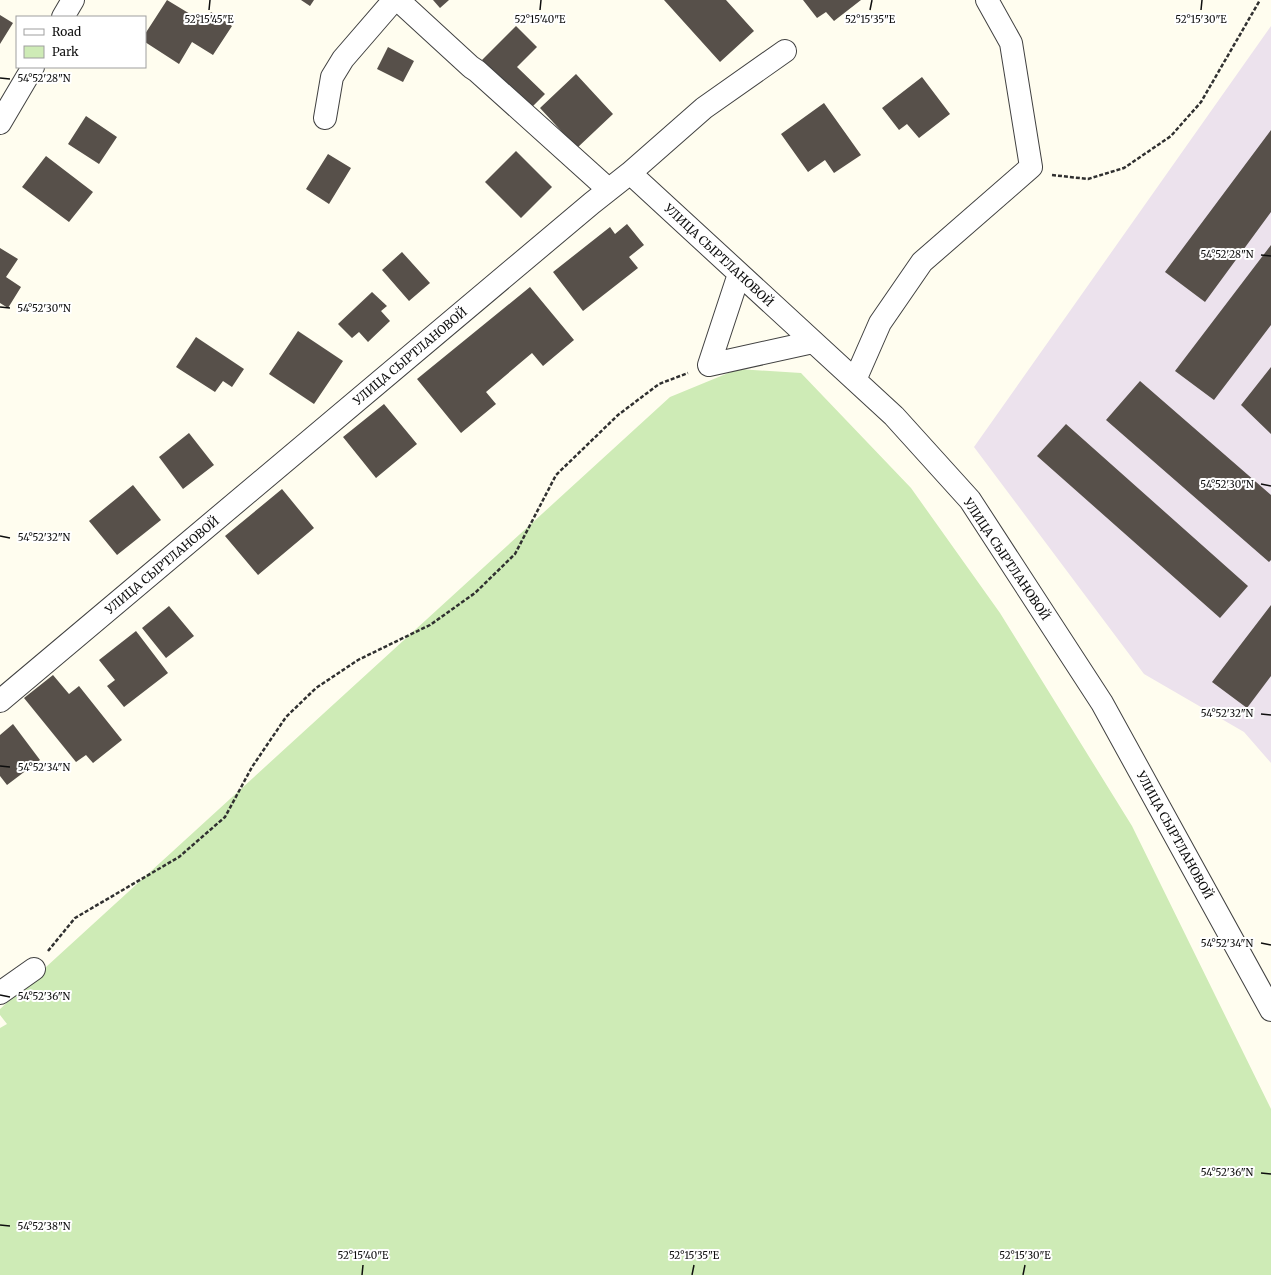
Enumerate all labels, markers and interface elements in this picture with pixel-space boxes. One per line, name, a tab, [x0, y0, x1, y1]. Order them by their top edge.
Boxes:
text: 52°15'45"E	[184, 13, 234, 26]
text: 52°15'40"E	[515, 13, 566, 26]
text: 52°15'35"E	[845, 13, 896, 26]
text: 52°15'30"E	[1175, 13, 1227, 26]
legend	[16, 16, 146, 68]
text: Road	[52, 24, 81, 39]
text: Park	[52, 44, 79, 59]
text: 54°52'28"N	[17, 72, 71, 85]
street label: УЛИЦА СЫРТЛАНОВОЙ	[661, 200, 777, 310]
text: 54°52'28"N	[1200, 248, 1254, 261]
text: 54°52'30"N	[17, 302, 71, 315]
street label: УЛИЦА СЫРТЛАНОВОЙ	[349, 304, 470, 409]
text: 54°52'30"N	[1200, 478, 1254, 491]
street label: УЛИЦА СЫРТЛАНОВОЙ	[960, 494, 1054, 623]
street label: УЛИЦА СЫРТЛАНОВОЙ	[101, 513, 222, 618]
text: 54°52'32"N	[18, 531, 71, 544]
text: 54°52'32"N	[1201, 707, 1254, 720]
text: 54°52'34"N	[18, 761, 70, 774]
street label: УЛИЦА СЫРТЛАНОВОЙ	[1133, 768, 1217, 902]
text: 54°52'34"N	[1201, 937, 1253, 950]
text: 54°52'36"N	[18, 990, 71, 1003]
text: 54°52'36"N	[1201, 1166, 1254, 1179]
text: 54°52'38"N	[17, 1220, 71, 1233]
text: 52°15'40"E	[338, 1249, 389, 1262]
text: 52°15'35"E	[669, 1249, 720, 1262]
text: 52°15'30"E	[999, 1249, 1051, 1262]

